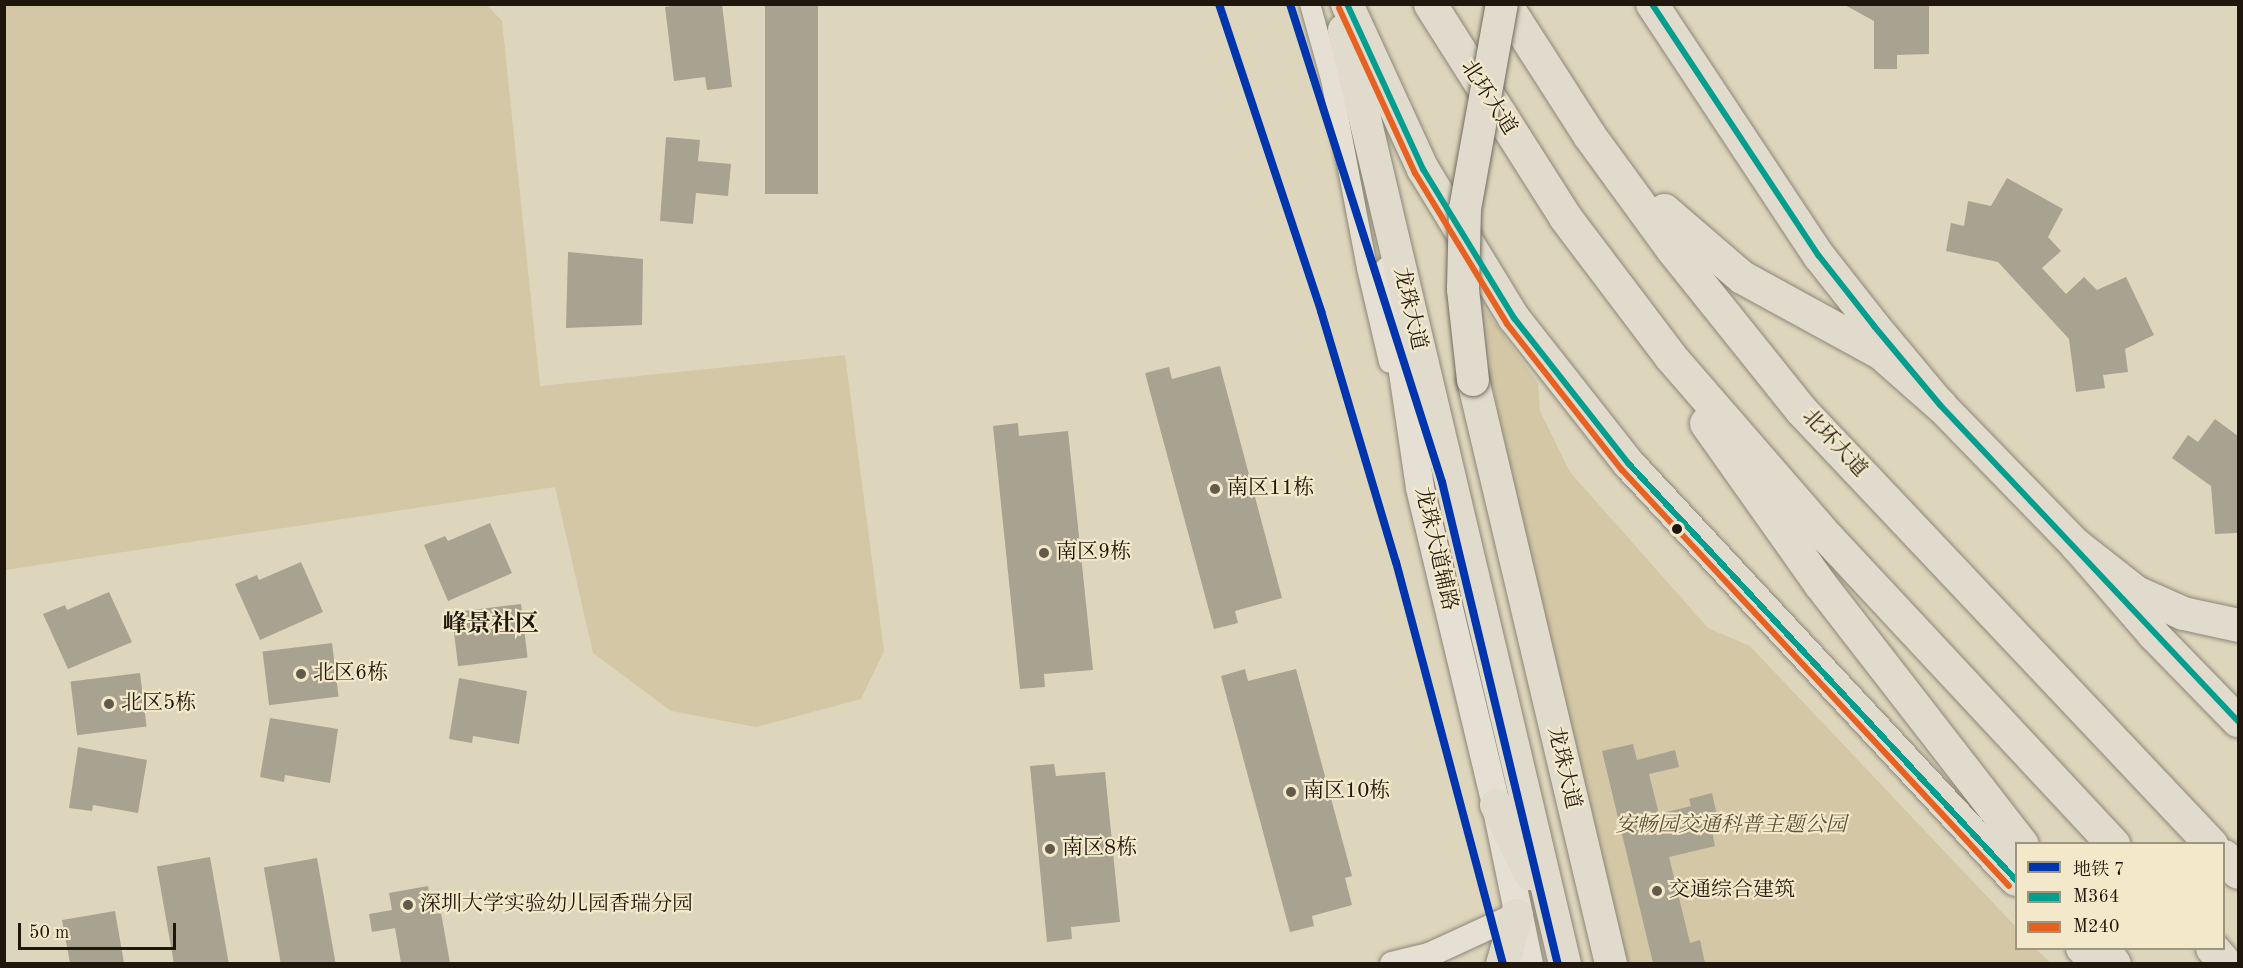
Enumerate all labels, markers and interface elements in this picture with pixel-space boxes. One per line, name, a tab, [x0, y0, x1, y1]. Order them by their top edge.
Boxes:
street label: 北环大道	[1455, 56, 1521, 140]
street label: 龙珠大道	[1387, 265, 1431, 353]
street label: 北环大道	[1796, 405, 1872, 483]
place label: 南区11栋	[1227, 476, 1314, 502]
marker: 南区11栋	[1208, 482, 1222, 496]
street label: 龙珠大道辅路	[1409, 485, 1461, 613]
unlabelled marker	[1671, 523, 1683, 535]
place label: 南区9栋	[1056, 540, 1131, 566]
marker: 南区9栋	[1037, 546, 1051, 560]
district label: 峰景社区	[443, 612, 539, 640]
place label: 北区6栋	[313, 661, 388, 687]
marker: 北区6栋	[294, 667, 308, 681]
place label: 北区5栋	[121, 691, 196, 717]
marker: 北区5栋	[102, 697, 116, 711]
street label: 龙珠大道	[1541, 724, 1585, 812]
place label: 南区10栋	[1303, 779, 1390, 805]
marker: 南区10栋	[1284, 785, 1298, 799]
park label: 安畅园交通科普主题公园	[1616, 813, 1846, 839]
place label: 南区8栋	[1062, 836, 1137, 862]
marker: 南区8栋	[1043, 842, 1057, 856]
legend	[2015, 842, 2225, 950]
text: 地铁 7	[2073, 861, 2124, 879]
place label: 交通综合建筑	[1669, 878, 1795, 904]
marker: 交通综合建筑	[1650, 884, 1664, 898]
text: M364	[2073, 888, 2119, 906]
place label: 深圳大学实验幼儿园香瑞分园	[420, 892, 693, 918]
marker: 深圳大学实验幼儿园香瑞分园	[401, 898, 415, 912]
scale bar	[21, 911, 178, 949]
text: M240	[2073, 918, 2119, 936]
text: 50 m	[29, 924, 69, 942]

